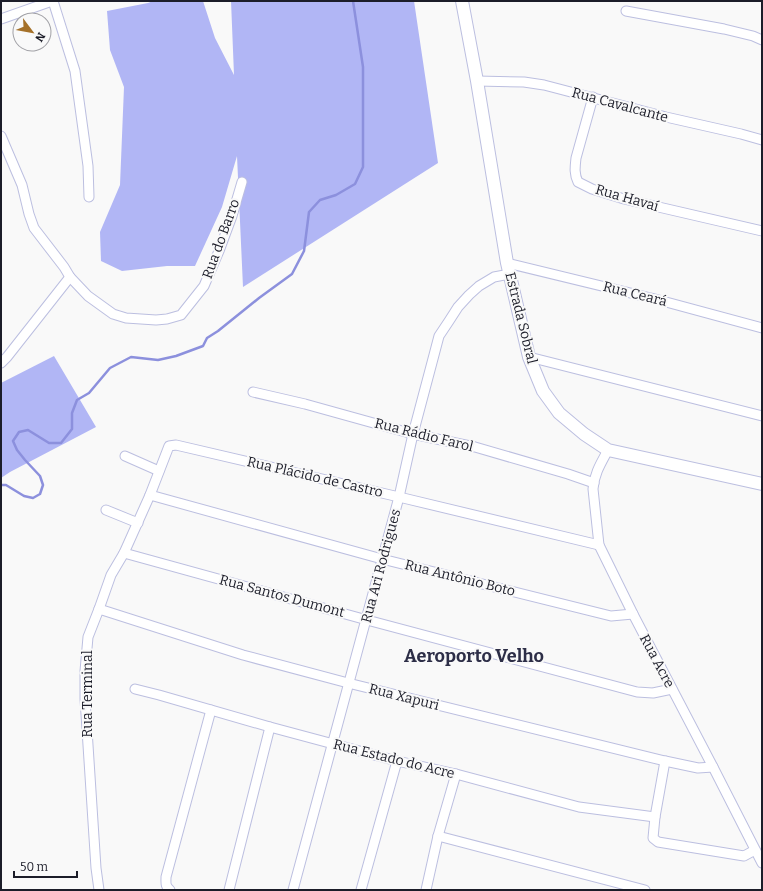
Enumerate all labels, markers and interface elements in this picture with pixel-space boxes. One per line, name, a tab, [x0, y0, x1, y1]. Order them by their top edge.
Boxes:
north arrow	[12, 12, 52, 52]
text: N	[32, 30, 48, 45]
street label: Rua Cavalcante	[570, 84, 670, 126]
street label: Rua Havaí	[593, 181, 662, 215]
street label: Rua do Barro	[199, 197, 243, 281]
street label: Estrada Sobral	[501, 270, 541, 366]
street label: Rua Ceará	[601, 278, 669, 310]
street label: Rua Rádio Farol	[373, 415, 475, 455]
street label: Rua Plácido de Castro	[245, 453, 385, 501]
street label: Rua Ari Rodrigues	[358, 507, 404, 625]
street label: Rua Antônio Boto	[403, 556, 517, 600]
street label: Rua Santos Dumont	[217, 571, 347, 621]
street label: Rua Acre	[636, 631, 678, 691]
district label: Aeroporto Velho	[404, 645, 544, 667]
street label: Rua Terminal	[79, 650, 96, 738]
street label: Rua Xapuri	[367, 680, 441, 714]
street label: Rua Estado do Acre	[332, 736, 456, 782]
scale bar	[14, 853, 77, 879]
text: 50 m	[20, 860, 49, 874]

